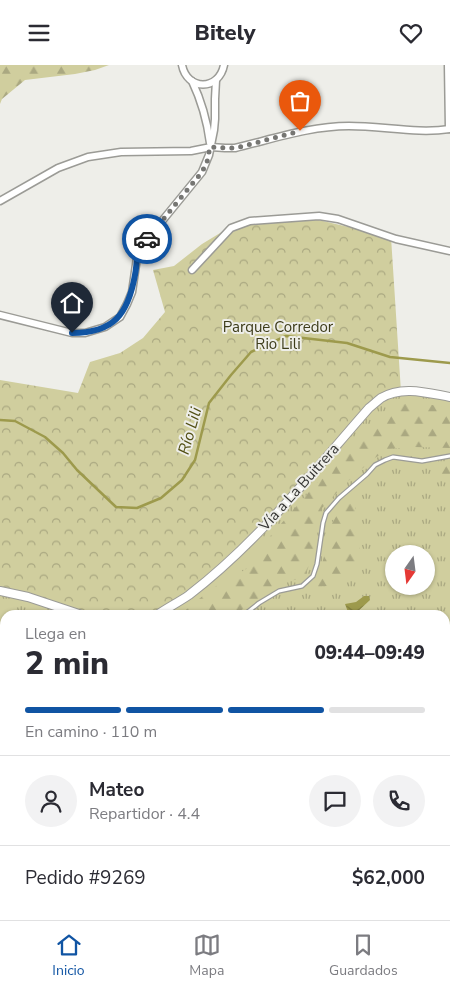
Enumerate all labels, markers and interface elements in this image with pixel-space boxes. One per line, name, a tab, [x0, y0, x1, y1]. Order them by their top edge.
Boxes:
text: Bitely	[195, 18, 255, 48]
icon: menu	[25, 19, 53, 47]
icon: heart	[397, 19, 425, 47]
pin	[279, 80, 321, 131]
icon: bag	[286, 87, 314, 115]
courier	[122, 214, 172, 264]
icon: car	[133, 225, 161, 253]
pin	[51, 282, 93, 333]
icon: home	[58, 289, 86, 317]
park label: Parque Corredor Rio Lili	[223, 317, 334, 354]
water label: Río Lili	[173, 404, 207, 457]
street label: Vía a La Buitrera	[254, 439, 344, 536]
north arrow	[385, 545, 435, 595]
map controls	[385, 545, 435, 595]
text: Llega en	[25, 623, 86, 645]
text: 09:44–09:49	[314, 640, 425, 666]
text: 2 min	[25, 642, 109, 685]
text: En camino · 110 m	[25, 721, 157, 743]
button: person	[25, 775, 77, 827]
button: chat	[309, 775, 361, 827]
button: phone	[373, 775, 425, 827]
text: Mateo	[89, 777, 144, 803]
text: Repartidor · 4.4	[89, 803, 200, 825]
text: Pedido #9269	[25, 865, 146, 891]
text: $62,000	[352, 865, 425, 891]
tab: Inicio	[52, 931, 85, 980]
tab: Mapa	[189, 931, 224, 980]
tab: Guardados	[329, 931, 398, 980]

